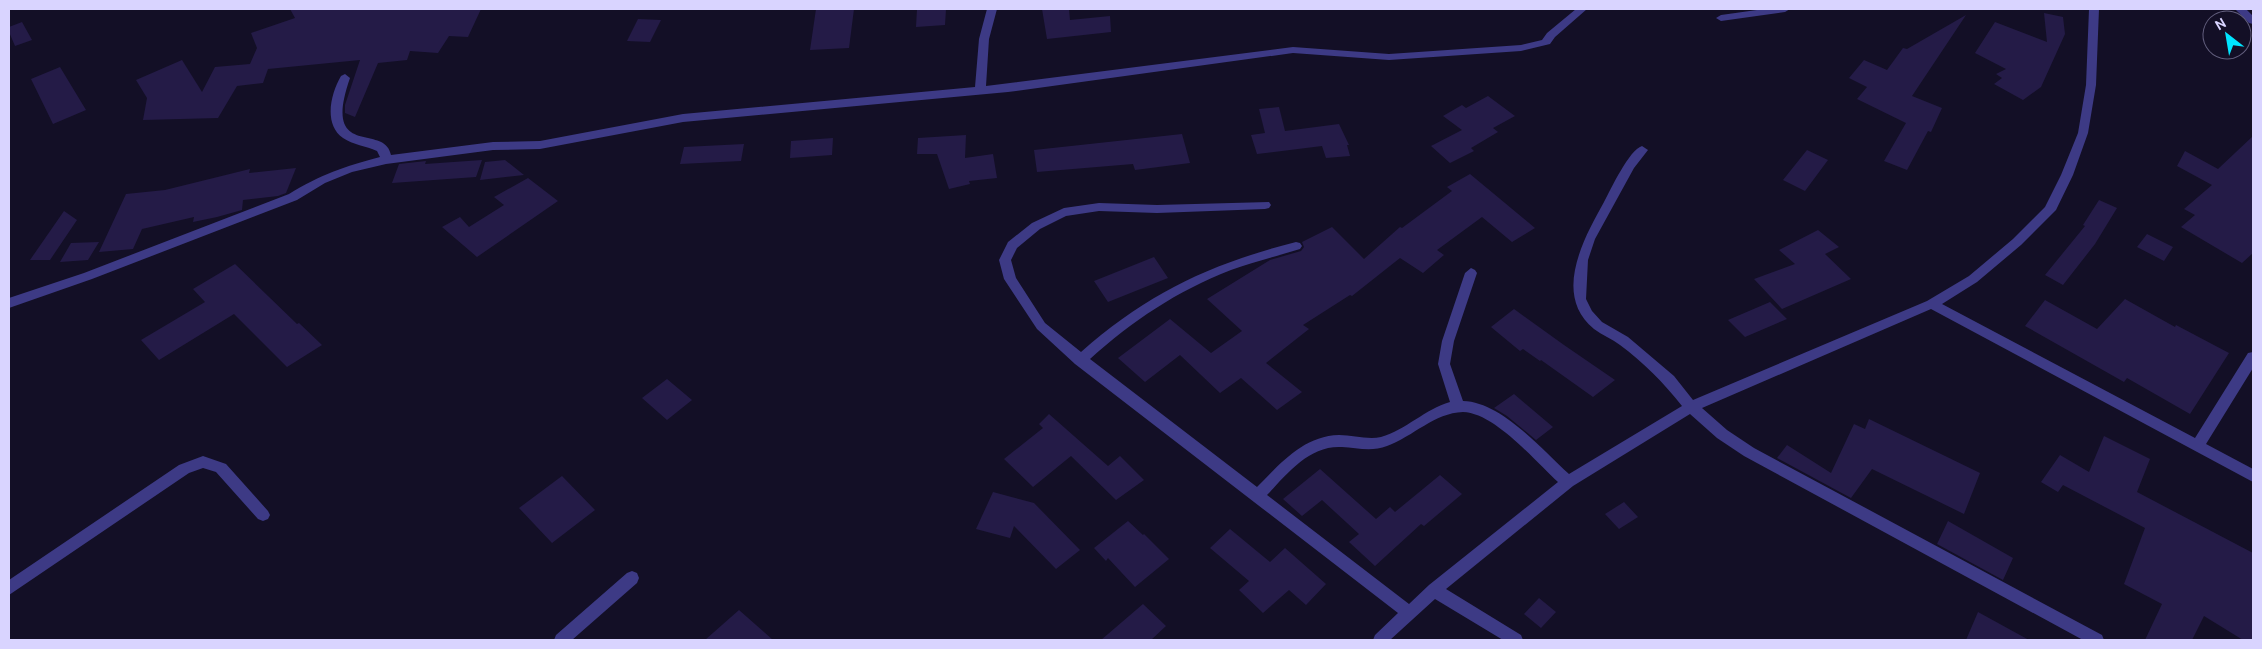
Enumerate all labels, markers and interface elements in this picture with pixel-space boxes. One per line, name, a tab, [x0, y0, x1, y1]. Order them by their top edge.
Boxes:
north arrow	[2202, 10, 2252, 60]
text: N	[2211, 14, 2229, 34]

